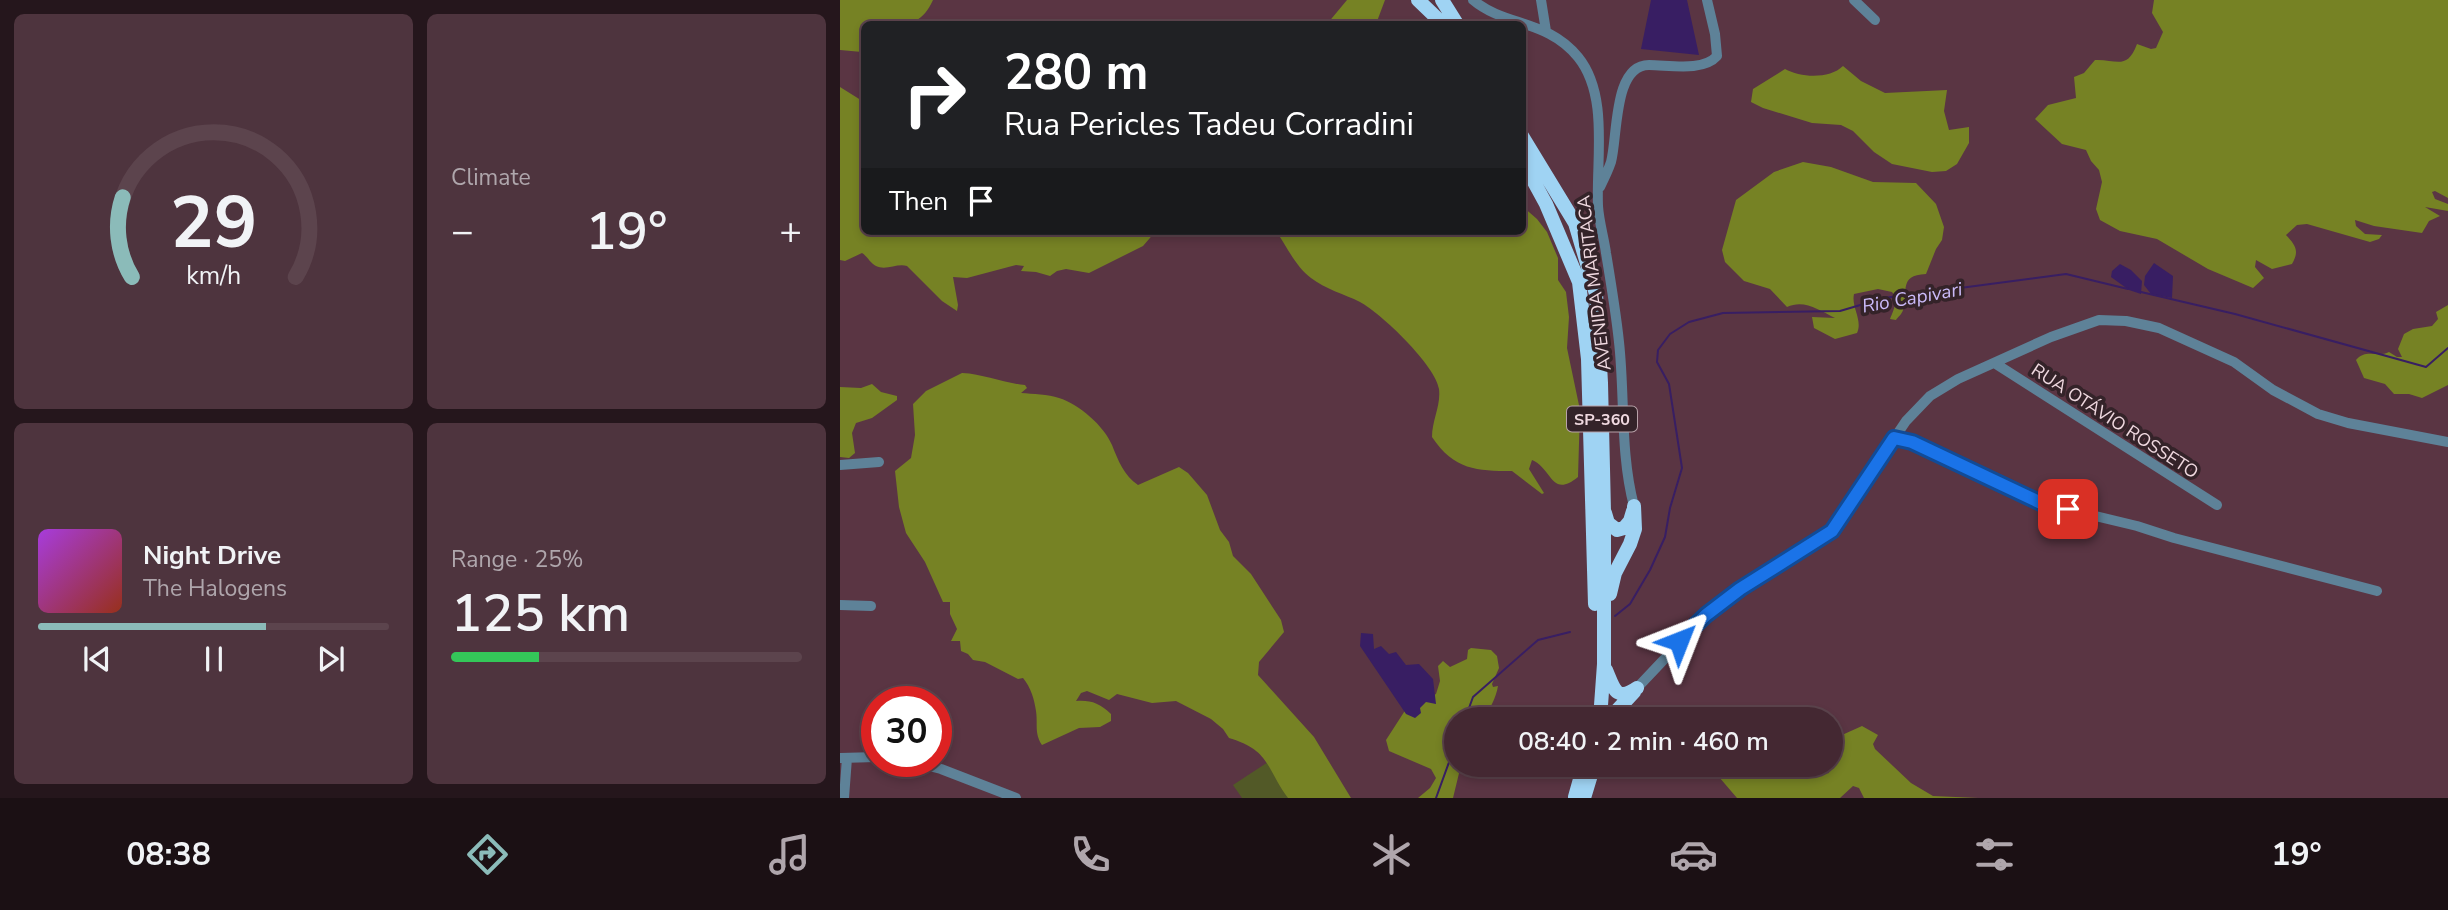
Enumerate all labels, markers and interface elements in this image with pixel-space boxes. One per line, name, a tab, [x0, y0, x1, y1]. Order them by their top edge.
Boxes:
text: 280 m	[1004, 39, 1148, 106]
icon: right	[889, 49, 980, 140]
text: Rua Pericles Tadeu Corradini	[1004, 103, 1414, 146]
text: Climate	[451, 162, 531, 193]
text: 29	[170, 174, 257, 274]
icon: arrive	[962, 182, 1000, 220]
text: Then	[889, 184, 948, 219]
street label: AVENIDA MARITACA	[1571, 194, 1617, 372]
text: 19°	[586, 196, 667, 267]
text: −	[451, 206, 474, 257]
text: +	[779, 206, 802, 257]
text: km/h	[186, 259, 241, 293]
water label: Rio Capivari	[1860, 276, 1965, 320]
street label: RUA OTÁVIO ROSSETO	[2027, 358, 2203, 484]
road number: SP-360	[1567, 406, 1637, 432]
pin	[2038, 479, 2098, 539]
icon: arrive	[2049, 490, 2087, 528]
text: Night Drive	[143, 538, 281, 573]
text: Range · 25%	[451, 544, 583, 575]
text: The Halogens	[143, 573, 287, 604]
text: 125 km	[451, 578, 630, 649]
position arrow	[1642, 604, 1716, 678]
icon: previous	[78, 640, 116, 678]
icon: pause	[195, 640, 233, 678]
icon: next	[312, 640, 350, 678]
speed limit sign: 30	[861, 686, 952, 777]
text: 08:40 · 2 min · 460 m	[1518, 724, 1769, 759]
icon: directions	[463, 830, 512, 879]
icon: music	[765, 830, 814, 879]
icon: phone	[1066, 830, 1115, 879]
icon: climate	[1367, 830, 1416, 879]
icon: car	[1669, 830, 1718, 879]
icon: filters	[1970, 830, 2019, 879]
text: 08:38	[126, 833, 211, 876]
text: 19°	[2271, 833, 2322, 876]

